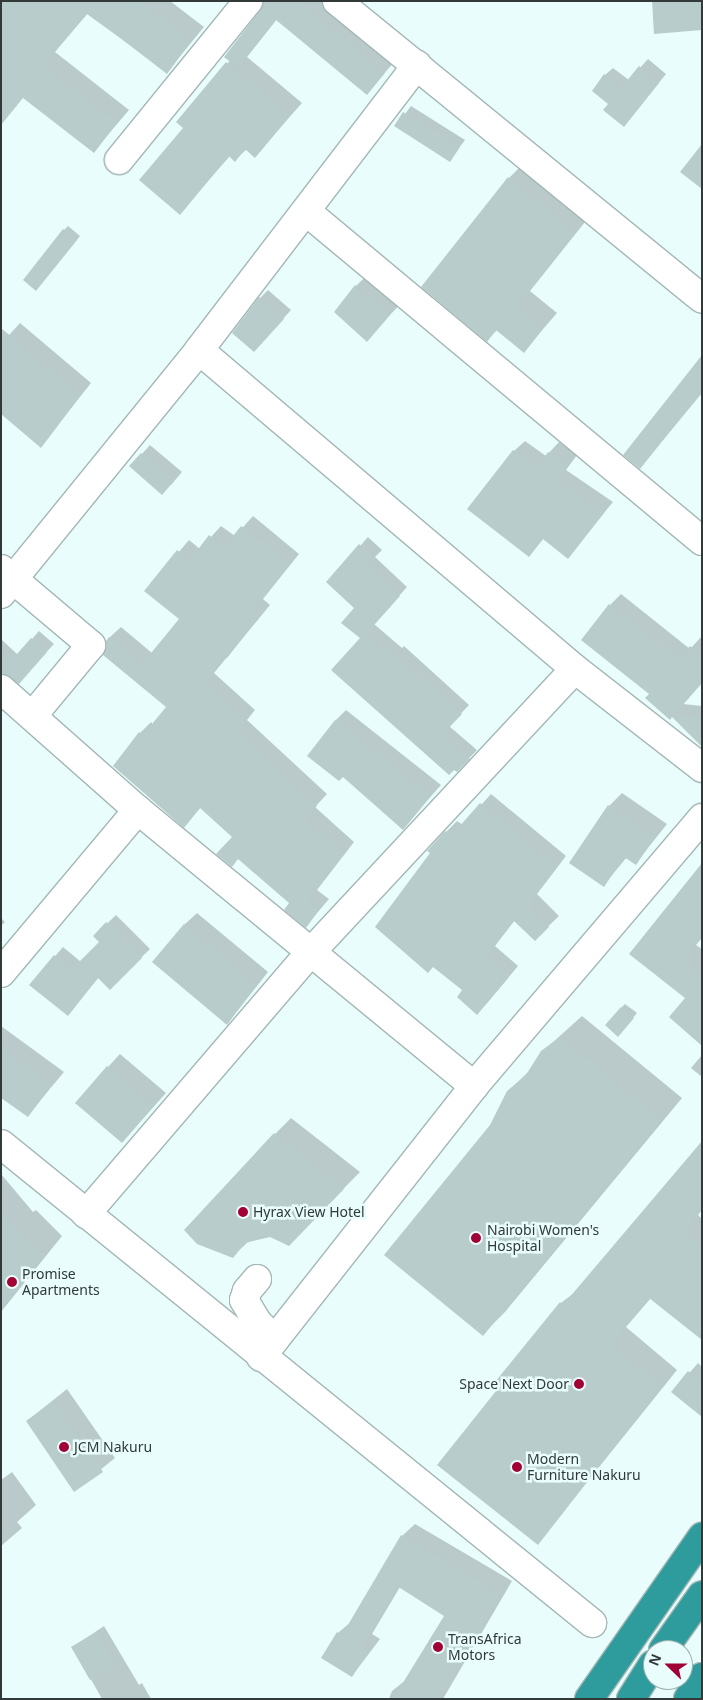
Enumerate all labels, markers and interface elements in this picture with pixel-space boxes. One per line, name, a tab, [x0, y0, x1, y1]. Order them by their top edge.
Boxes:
place label: Hyrax View Hotel	[253, 1204, 365, 1220]
marker: Hyrax View Hotel	[237, 1206, 249, 1218]
place label: Nairobi Women's Hospital	[487, 1222, 599, 1254]
marker: Nairobi Women's Hospital	[469, 1231, 483, 1245]
place label: Promise Apartments	[22, 1266, 100, 1298]
marker: Promise Apartments	[6, 1276, 18, 1288]
place label: Space Next Door	[459, 1376, 569, 1392]
marker: Space Next Door	[573, 1378, 585, 1390]
place label: JCM Nakuru	[74, 1439, 152, 1455]
marker: JCM Nakuru	[58, 1441, 70, 1453]
place label: Modern Furniture Nakuru	[527, 1451, 641, 1484]
marker: Modern Furniture Nakuru	[511, 1461, 523, 1473]
place label: TransAfrica Motors	[448, 1631, 522, 1664]
north arrow	[643, 1640, 693, 1690]
marker: TransAfrica Motors	[432, 1641, 444, 1653]
text: N	[644, 1651, 665, 1668]

